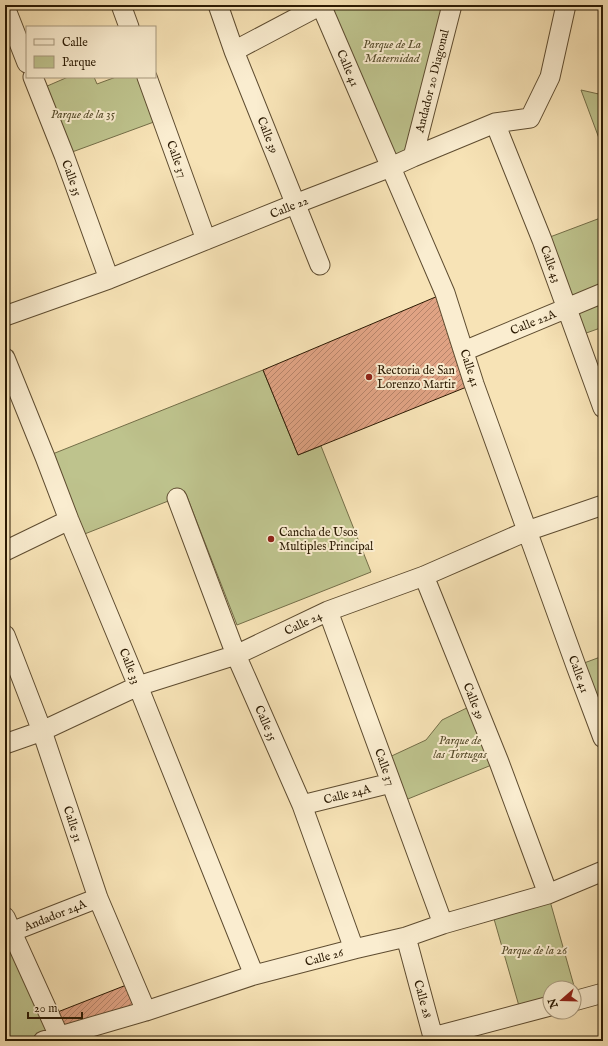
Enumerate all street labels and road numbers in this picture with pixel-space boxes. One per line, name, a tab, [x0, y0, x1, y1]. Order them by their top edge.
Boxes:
street label: Andador 20 Diagonal	[412, 27, 453, 135]
street label: Calle 41	[333, 47, 362, 89]
street label: Calle 39	[253, 115, 282, 156]
street label: Calle 37	[163, 139, 190, 180]
street label: Calle 35	[58, 158, 85, 199]
street label: Calle 22	[268, 193, 311, 222]
street label: Calle 43	[537, 243, 564, 285]
street label: Calle 22A	[508, 306, 559, 338]
street label: Calle 41	[456, 347, 483, 389]
street label: Calle 24	[282, 608, 325, 639]
street label: Calle 33	[116, 646, 143, 686]
street label: Calle 41	[565, 653, 592, 695]
street label: Calle 39	[459, 681, 488, 722]
street label: Calle 35	[251, 703, 280, 744]
street label: Calle 37	[371, 747, 398, 788]
street label: Calle 24A	[322, 781, 373, 808]
street label: Calle 31	[60, 804, 85, 844]
street label: Andador 24A	[21, 896, 89, 935]
street label: Calle 26	[303, 945, 346, 970]
street label: Calle 28	[410, 978, 435, 1020]

